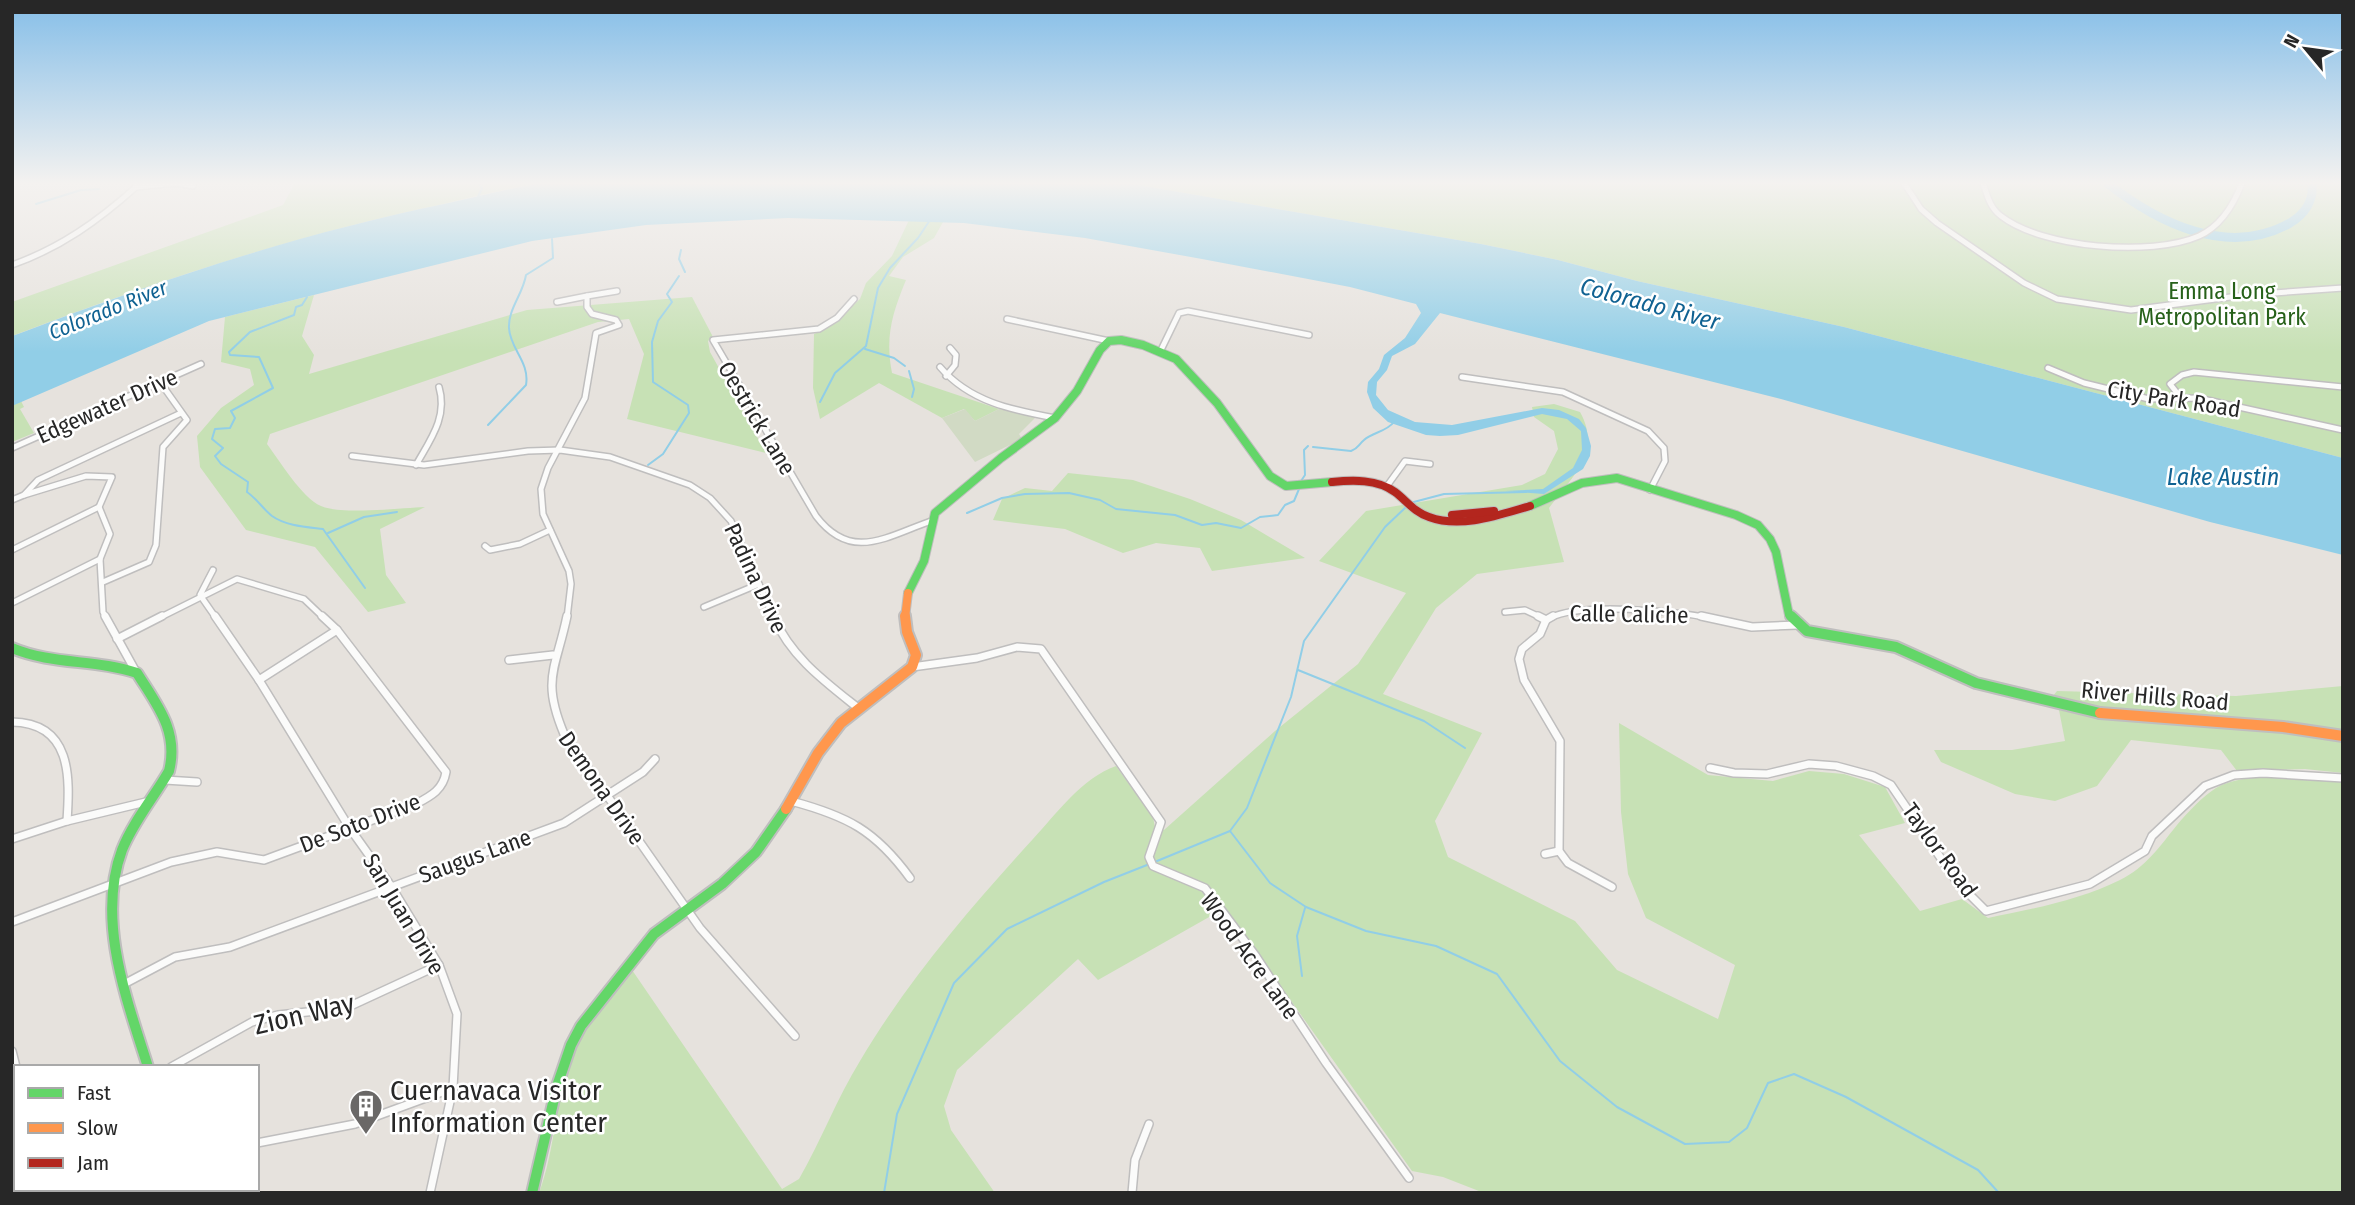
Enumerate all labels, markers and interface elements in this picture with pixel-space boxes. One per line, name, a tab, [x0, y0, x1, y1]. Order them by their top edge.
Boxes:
north arrow	[2271, 14, 2341, 84]
text: N	[2279, 30, 2304, 52]
water label: Colorado River	[1577, 272, 1723, 336]
water label: Colorado River	[45, 274, 172, 346]
park label: Emma Long Metropolitan Park	[2138, 277, 2306, 331]
street label: Oestrick Lane	[712, 356, 802, 480]
street label: Edgewater Drive	[32, 362, 182, 450]
street label: City Park Road	[2105, 375, 2243, 423]
water label: Lake Austin	[2167, 463, 2279, 491]
street label: Padina Drive	[718, 519, 794, 637]
street label: Calle Caliche	[1569, 599, 1689, 629]
street label: River Hills Road	[2080, 676, 2230, 716]
street label: Demona Drive	[553, 726, 651, 850]
street label: De Soto Drive	[296, 787, 424, 859]
street label: Taylor Road	[1896, 797, 1984, 903]
street label: Saugus Lane	[415, 823, 535, 889]
street label: San Juan Drive	[357, 849, 451, 979]
street label: Wood Acre Lane	[1195, 887, 1305, 1025]
street label: Zion Way	[250, 986, 358, 1042]
legend	[14, 1065, 259, 1191]
place label: Cuernavaca Visitor Information Center	[390, 1074, 607, 1139]
text: Fast	[77, 1080, 111, 1106]
building icon: Cuernavaca Visitor Information Center	[347, 1087, 385, 1136]
text: Slow	[77, 1115, 118, 1141]
text: Jam	[77, 1150, 109, 1176]

